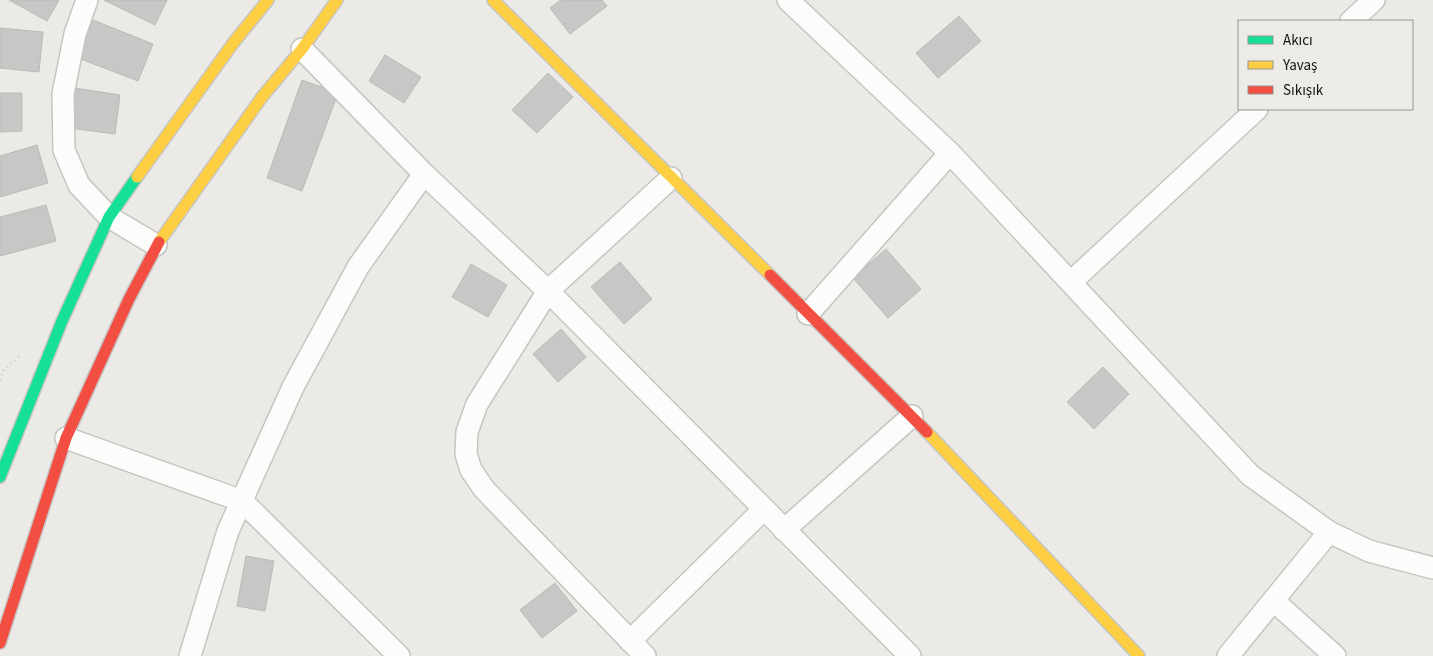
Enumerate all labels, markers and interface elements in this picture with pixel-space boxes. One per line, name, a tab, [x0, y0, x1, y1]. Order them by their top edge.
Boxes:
legend	[1238, 20, 1413, 110]
text: Akıcı	[1283, 30, 1313, 51]
text: Yavaş	[1282, 55, 1317, 76]
text: Sıkışık	[1283, 80, 1324, 101]

